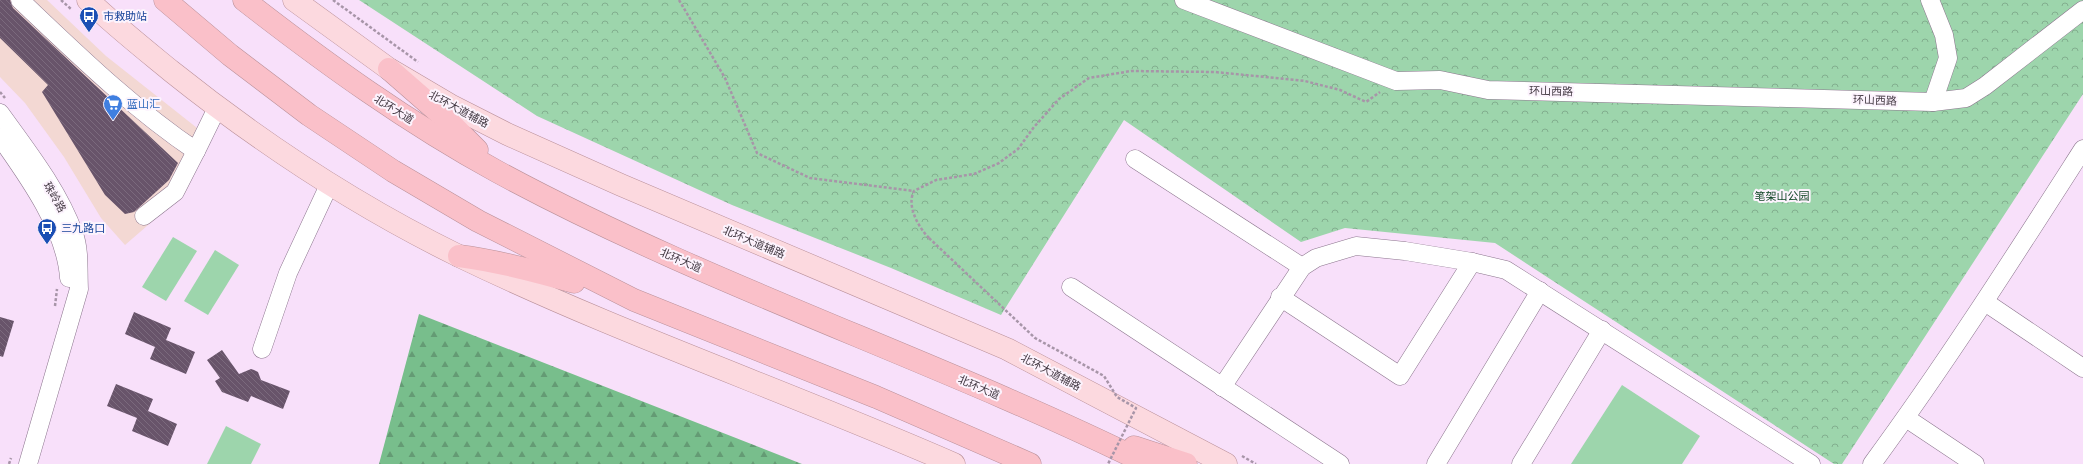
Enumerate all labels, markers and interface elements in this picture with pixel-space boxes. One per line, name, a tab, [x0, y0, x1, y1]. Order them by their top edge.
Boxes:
bus stop icon: 市救助站	[78, 5, 100, 33]
place label: 市救助站	[103, 10, 147, 23]
street label: 环山西路	[1529, 85, 1573, 98]
street label: 北环大道辅路	[427, 88, 491, 131]
street label: 北环大道	[372, 92, 416, 127]
supermarket icon: 蓝山汇	[102, 93, 124, 121]
street label: 环山西路	[1853, 93, 1897, 108]
place label: 蓝山汇	[127, 98, 160, 111]
street label: 珠岭路	[41, 180, 68, 215]
park label: 笔架山公园	[1755, 190, 1810, 203]
bus stop icon: 三九路口	[36, 217, 58, 245]
place label: 三九路口	[61, 222, 105, 235]
street label: 北环大道辅路	[721, 224, 787, 261]
street label: 北环大道	[658, 246, 704, 275]
street label: 北环大道辅路	[1019, 351, 1083, 394]
street label: 北环大道	[956, 373, 1002, 402]

